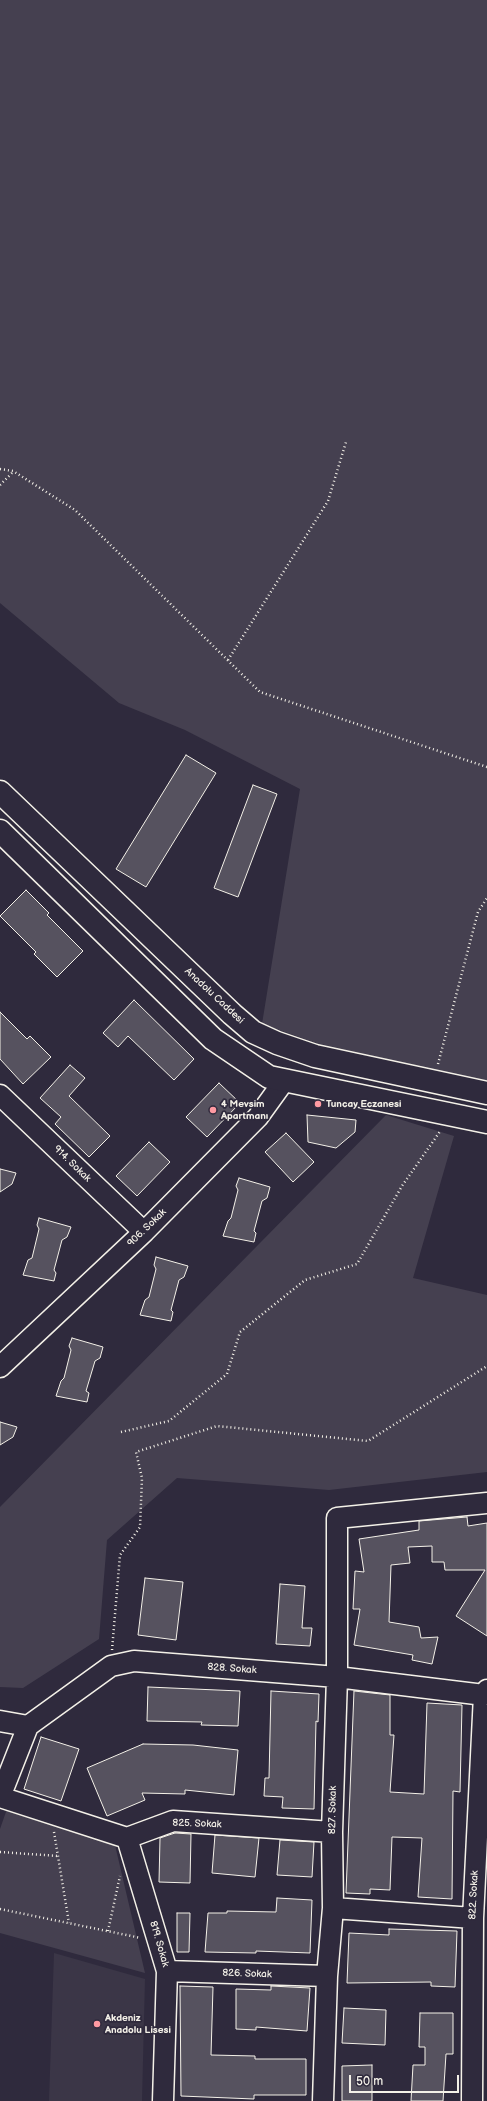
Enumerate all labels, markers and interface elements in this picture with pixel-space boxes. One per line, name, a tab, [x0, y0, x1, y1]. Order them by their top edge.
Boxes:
street label: Anadolu Caddesi	[182, 965, 246, 1027]
place label: 4 Mevsim Apartmanı	[221, 1098, 268, 1122]
place label: Tuncay Eczanesi	[326, 1098, 401, 1110]
marker: Tuncay Eczanesi	[313, 1099, 323, 1109]
marker: 4 Mevsim Apartmanı	[208, 1105, 218, 1115]
street label: 914. Sokak	[51, 1143, 93, 1185]
street label: 906. Sokak	[125, 1207, 169, 1249]
street label: 828. Sokak	[207, 1661, 257, 1677]
street label: 827. Sokak	[327, 1786, 339, 1834]
street label: 825. Sokak	[172, 1817, 222, 1831]
street label: 822. Sokak	[467, 1870, 481, 1920]
street label: 819. Sokak	[147, 1920, 171, 1968]
street label: 826. Sokak	[222, 1967, 272, 1981]
place label: Akdeniz Anadolu Lisesi	[105, 2012, 171, 2036]
marker: Akdeniz Anadolu Lisesi	[92, 2019, 102, 2029]
scale bar	[351, 2067, 461, 2093]
text: 50 m	[356, 2074, 383, 2089]

